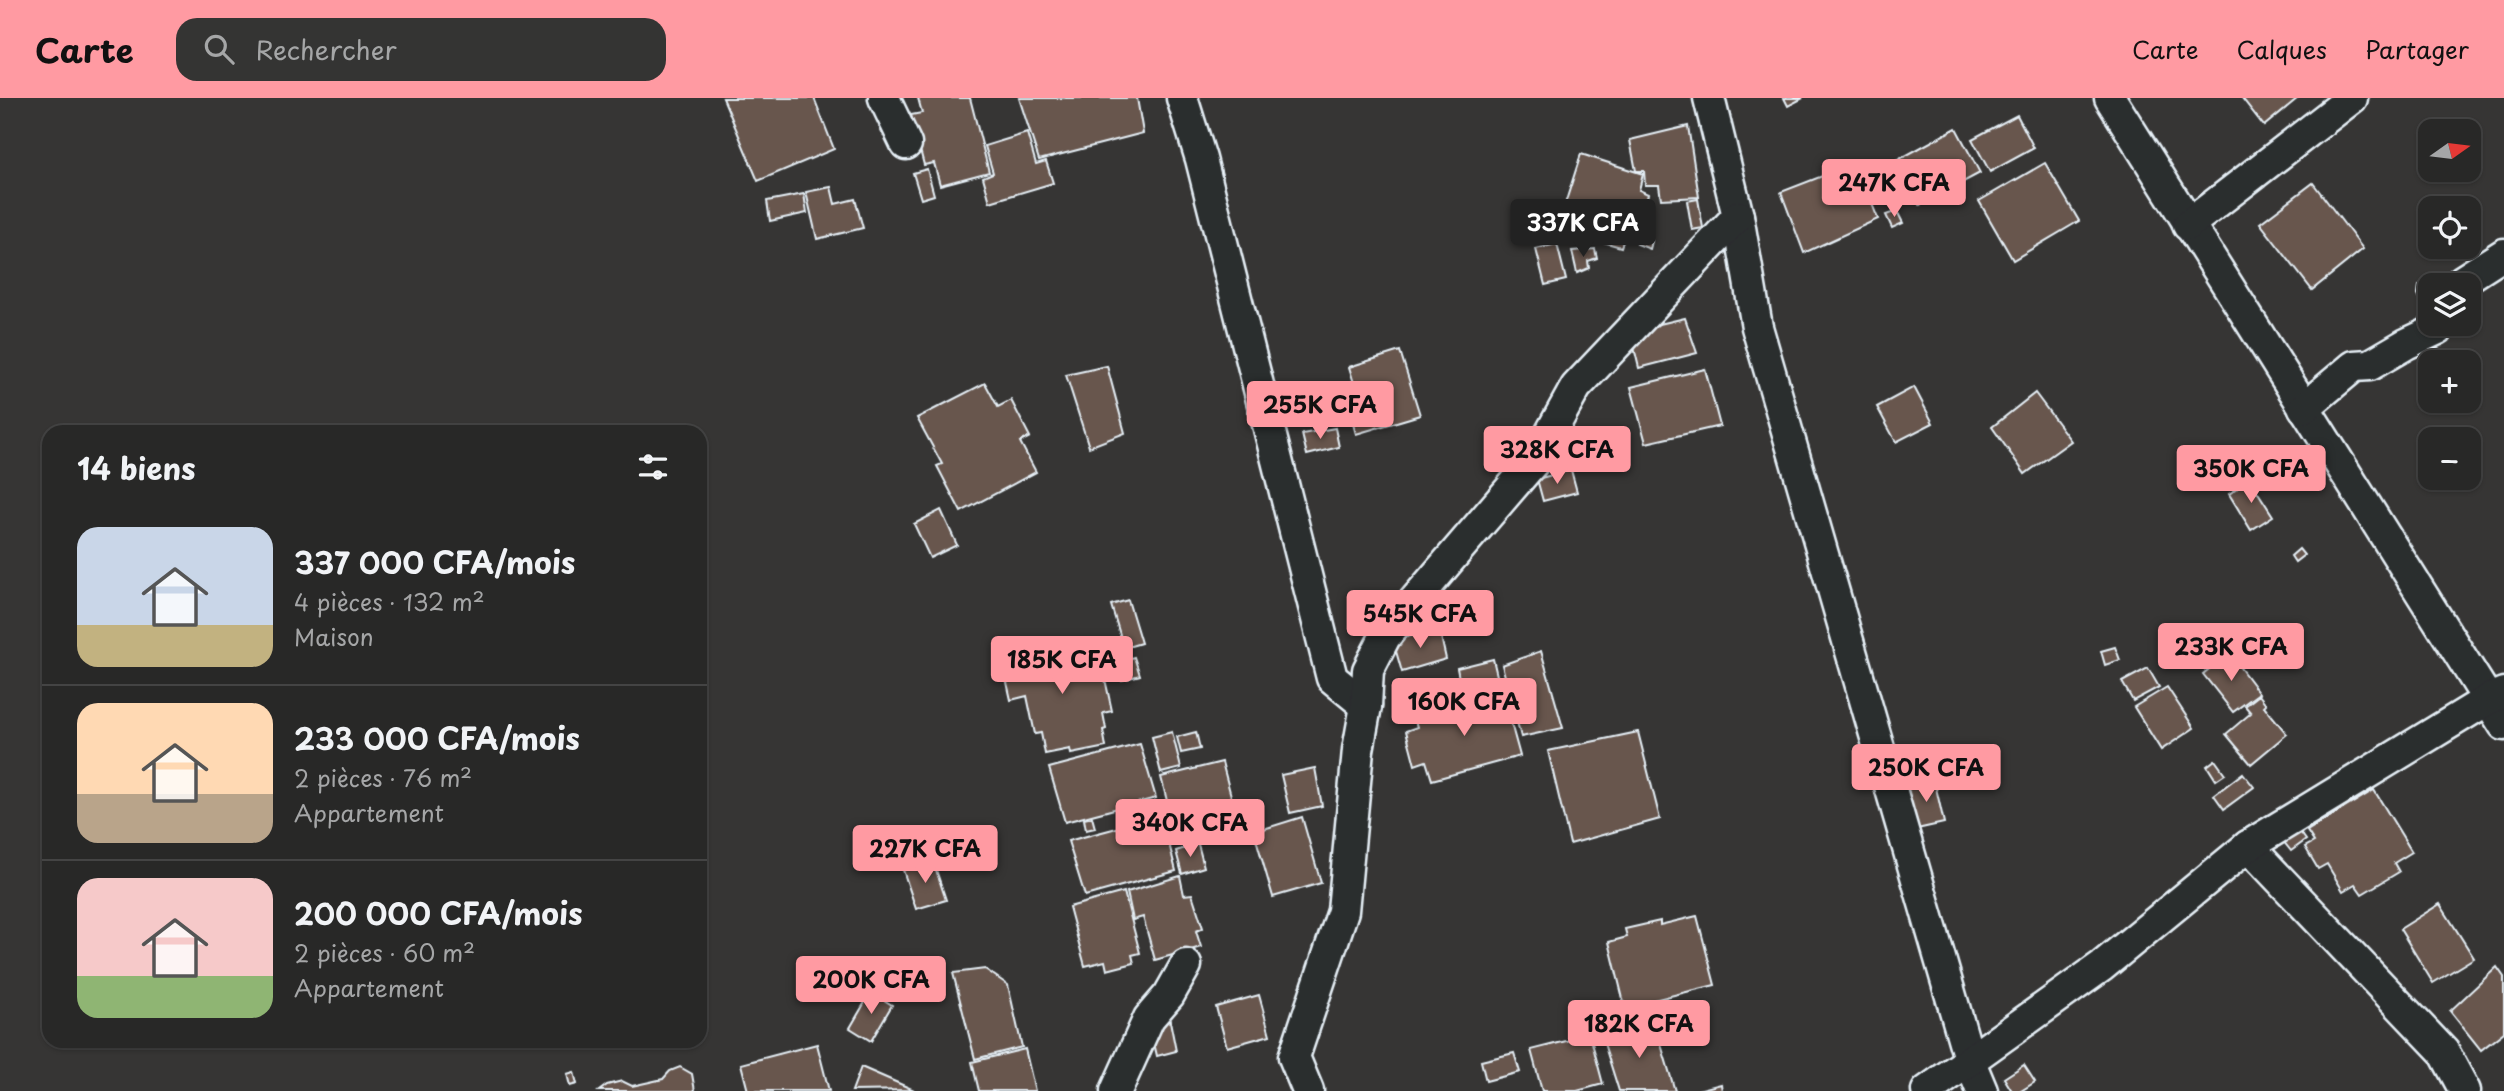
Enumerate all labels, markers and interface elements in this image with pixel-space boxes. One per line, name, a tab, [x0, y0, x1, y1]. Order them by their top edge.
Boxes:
search box	[176, 18, 666, 81]
text: Carte	[35, 24, 134, 74]
icon: search	[200, 30, 238, 68]
text: Rechercher	[256, 30, 397, 69]
text: Carte	[2132, 31, 2198, 67]
text: Calques	[2236, 31, 2327, 67]
text: Partager	[2365, 31, 2469, 67]
north arrow	[2418, 119, 2482, 182]
map controls	[2418, 119, 2481, 490]
pin: 247K CFA	[1822, 159, 1966, 219]
text: 247K CFA	[1838, 164, 1950, 199]
button: locate	[2418, 196, 2481, 259]
pin: 337K CFA	[1511, 200, 1655, 259]
text: 337K CFA	[1527, 204, 1639, 239]
button: layers	[2418, 273, 2481, 336]
button: +	[2418, 350, 2481, 413]
pin: 255K CFA	[1248, 382, 1392, 441]
text: 255K CFA	[1263, 386, 1377, 421]
pin: 328K CFA	[1485, 426, 1629, 486]
button: −	[2418, 427, 2481, 490]
text: 328K CFA	[1500, 431, 1614, 466]
text: 14 biens	[77, 445, 196, 490]
pin: 350K CFA	[2179, 446, 2323, 505]
icon: filters	[634, 448, 672, 486]
text: 350K CFA	[2193, 450, 2309, 485]
text: 337 000 CFA/mois	[294, 539, 575, 584]
icon: home	[133, 555, 217, 639]
text: 4 pièces · 132 m²	[294, 584, 485, 619]
pin: 545K CFA	[1348, 590, 1492, 650]
text: 545K CFA	[1363, 595, 1477, 630]
text: Maison	[294, 619, 374, 654]
pin: 233K CFA	[2159, 624, 2303, 683]
text: 233K CFA	[2174, 628, 2288, 663]
pin: 185K CFA	[990, 636, 1134, 696]
text: 185K CFA	[1007, 641, 1117, 676]
pin: 160K CFA	[1392, 678, 1536, 738]
text: 160K CFA	[1408, 683, 1520, 718]
text: 233 000 CFA/mois	[294, 715, 580, 760]
icon: home	[133, 731, 217, 815]
pin: 250K CFA	[1854, 744, 1998, 804]
text: 250K CFA	[1868, 749, 1984, 784]
text: 2 pièces · 76 m²	[294, 760, 472, 795]
text: Appartement	[294, 795, 444, 830]
pin: 340K CFA	[1118, 800, 1262, 859]
text: 340K CFA	[1132, 804, 1248, 839]
pin: 227K CFA	[853, 826, 997, 885]
text: 227K CFA	[869, 830, 981, 865]
text: 200 000 CFA/mois	[294, 890, 583, 935]
icon: home	[133, 906, 217, 990]
text: 2 pièces · 60 m²	[294, 935, 475, 970]
pin: 200K CFA	[799, 956, 943, 1016]
text: 200K CFA	[812, 961, 930, 996]
text: Appartement	[294, 970, 444, 1005]
pin: 182K CFA	[1567, 1000, 1711, 1060]
text: 182K CFA	[1584, 1005, 1694, 1040]

